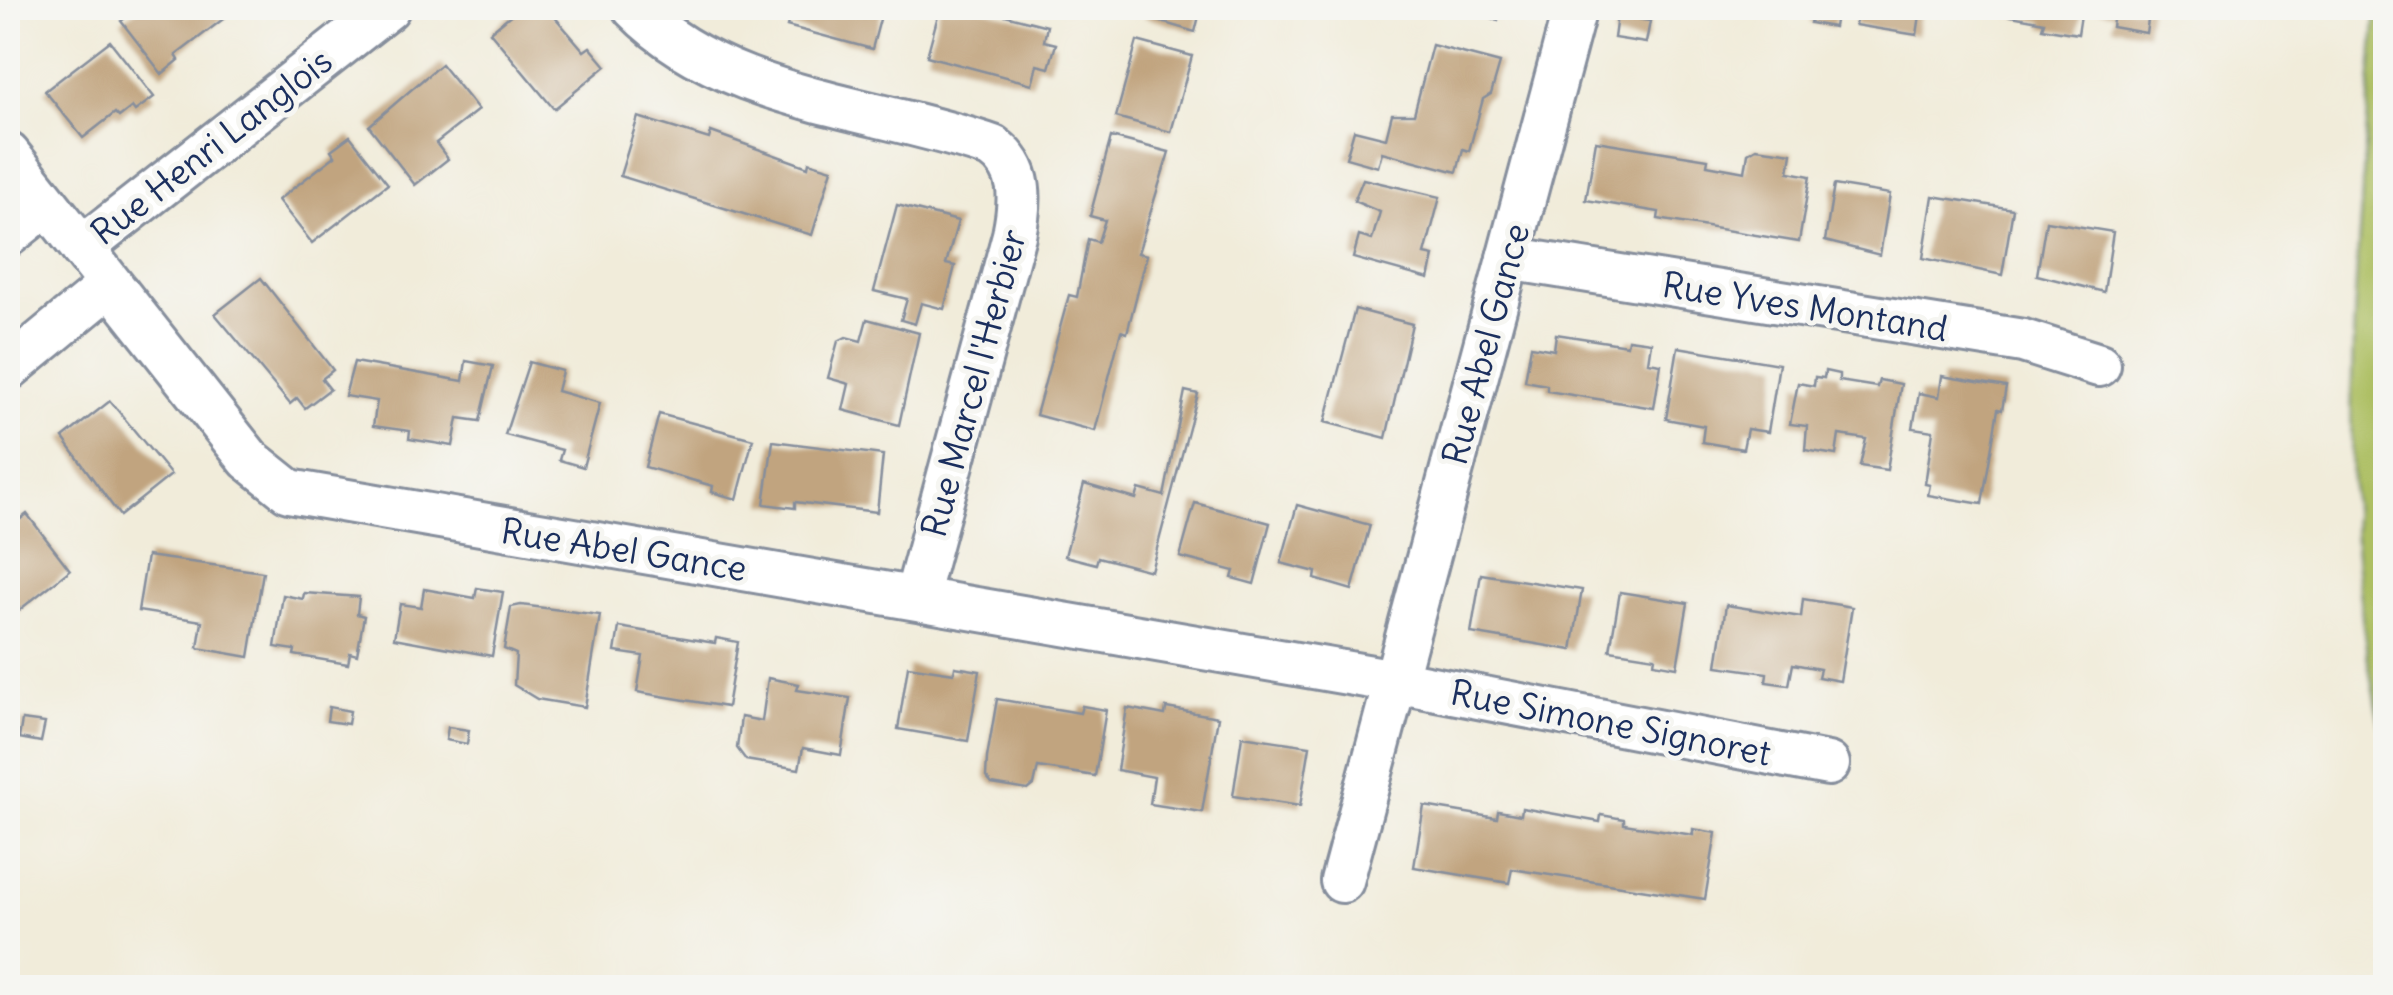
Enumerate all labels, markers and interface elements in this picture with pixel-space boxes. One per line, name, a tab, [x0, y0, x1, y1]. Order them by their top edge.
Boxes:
street label: Rue Henri Langlois	[82, 38, 340, 254]
street label: Rue Abel Gance	[1432, 219, 1538, 469]
street label: Rue Marcel l'Herbier	[911, 224, 1035, 542]
street label: Rue Yves Montand	[1659, 262, 1951, 350]
street label: Rue Abel Gance	[498, 508, 750, 590]
street label: Rue Simone Signoret	[1447, 669, 1775, 775]

